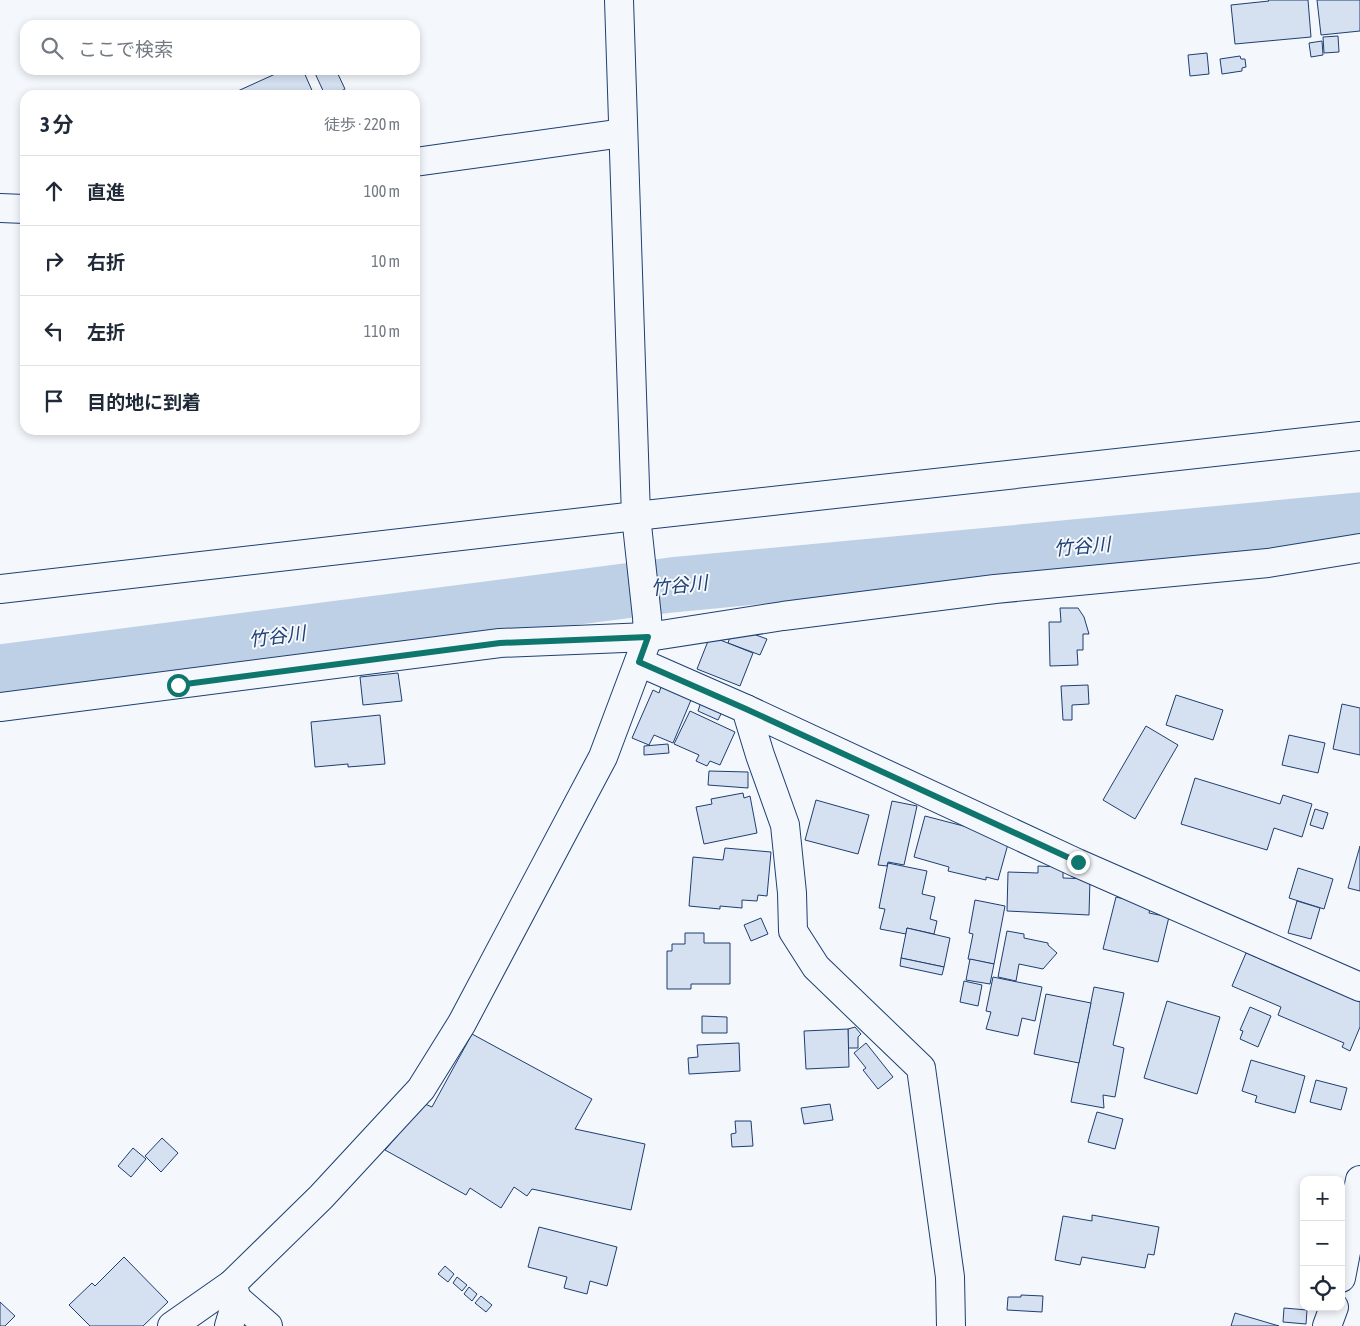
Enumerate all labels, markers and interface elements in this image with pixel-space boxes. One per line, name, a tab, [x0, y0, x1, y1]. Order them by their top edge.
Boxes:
search box	[20, 20, 420, 75]
icon: search	[38, 34, 66, 62]
text: ここで検索	[78, 38, 173, 60]
text: 3 分	[40, 112, 74, 136]
text: 徒歩 · 220 m	[324, 115, 400, 133]
icon: ahead	[40, 177, 68, 205]
text: 直進	[87, 181, 125, 203]
text: 100 m	[364, 182, 400, 200]
icon: right	[40, 247, 68, 275]
text: 右折	[87, 251, 125, 273]
text: 10 m	[371, 252, 400, 270]
icon: left	[40, 317, 68, 345]
text: 左折	[87, 321, 125, 343]
text: 110 m	[364, 322, 400, 340]
icon: arrive	[40, 387, 68, 415]
text: 目的地に到着	[87, 391, 201, 413]
water label: 竹谷川	[1053, 532, 1113, 559]
water label: 竹谷川	[649, 571, 710, 599]
water label: 竹谷川	[247, 621, 309, 650]
route start	[167, 674, 190, 697]
route end	[1067, 851, 1090, 874]
map controls	[1300, 1176, 1345, 1311]
button: +	[1300, 1176, 1345, 1221]
button: −	[1300, 1221, 1345, 1266]
button: locate	[1300, 1266, 1345, 1311]

